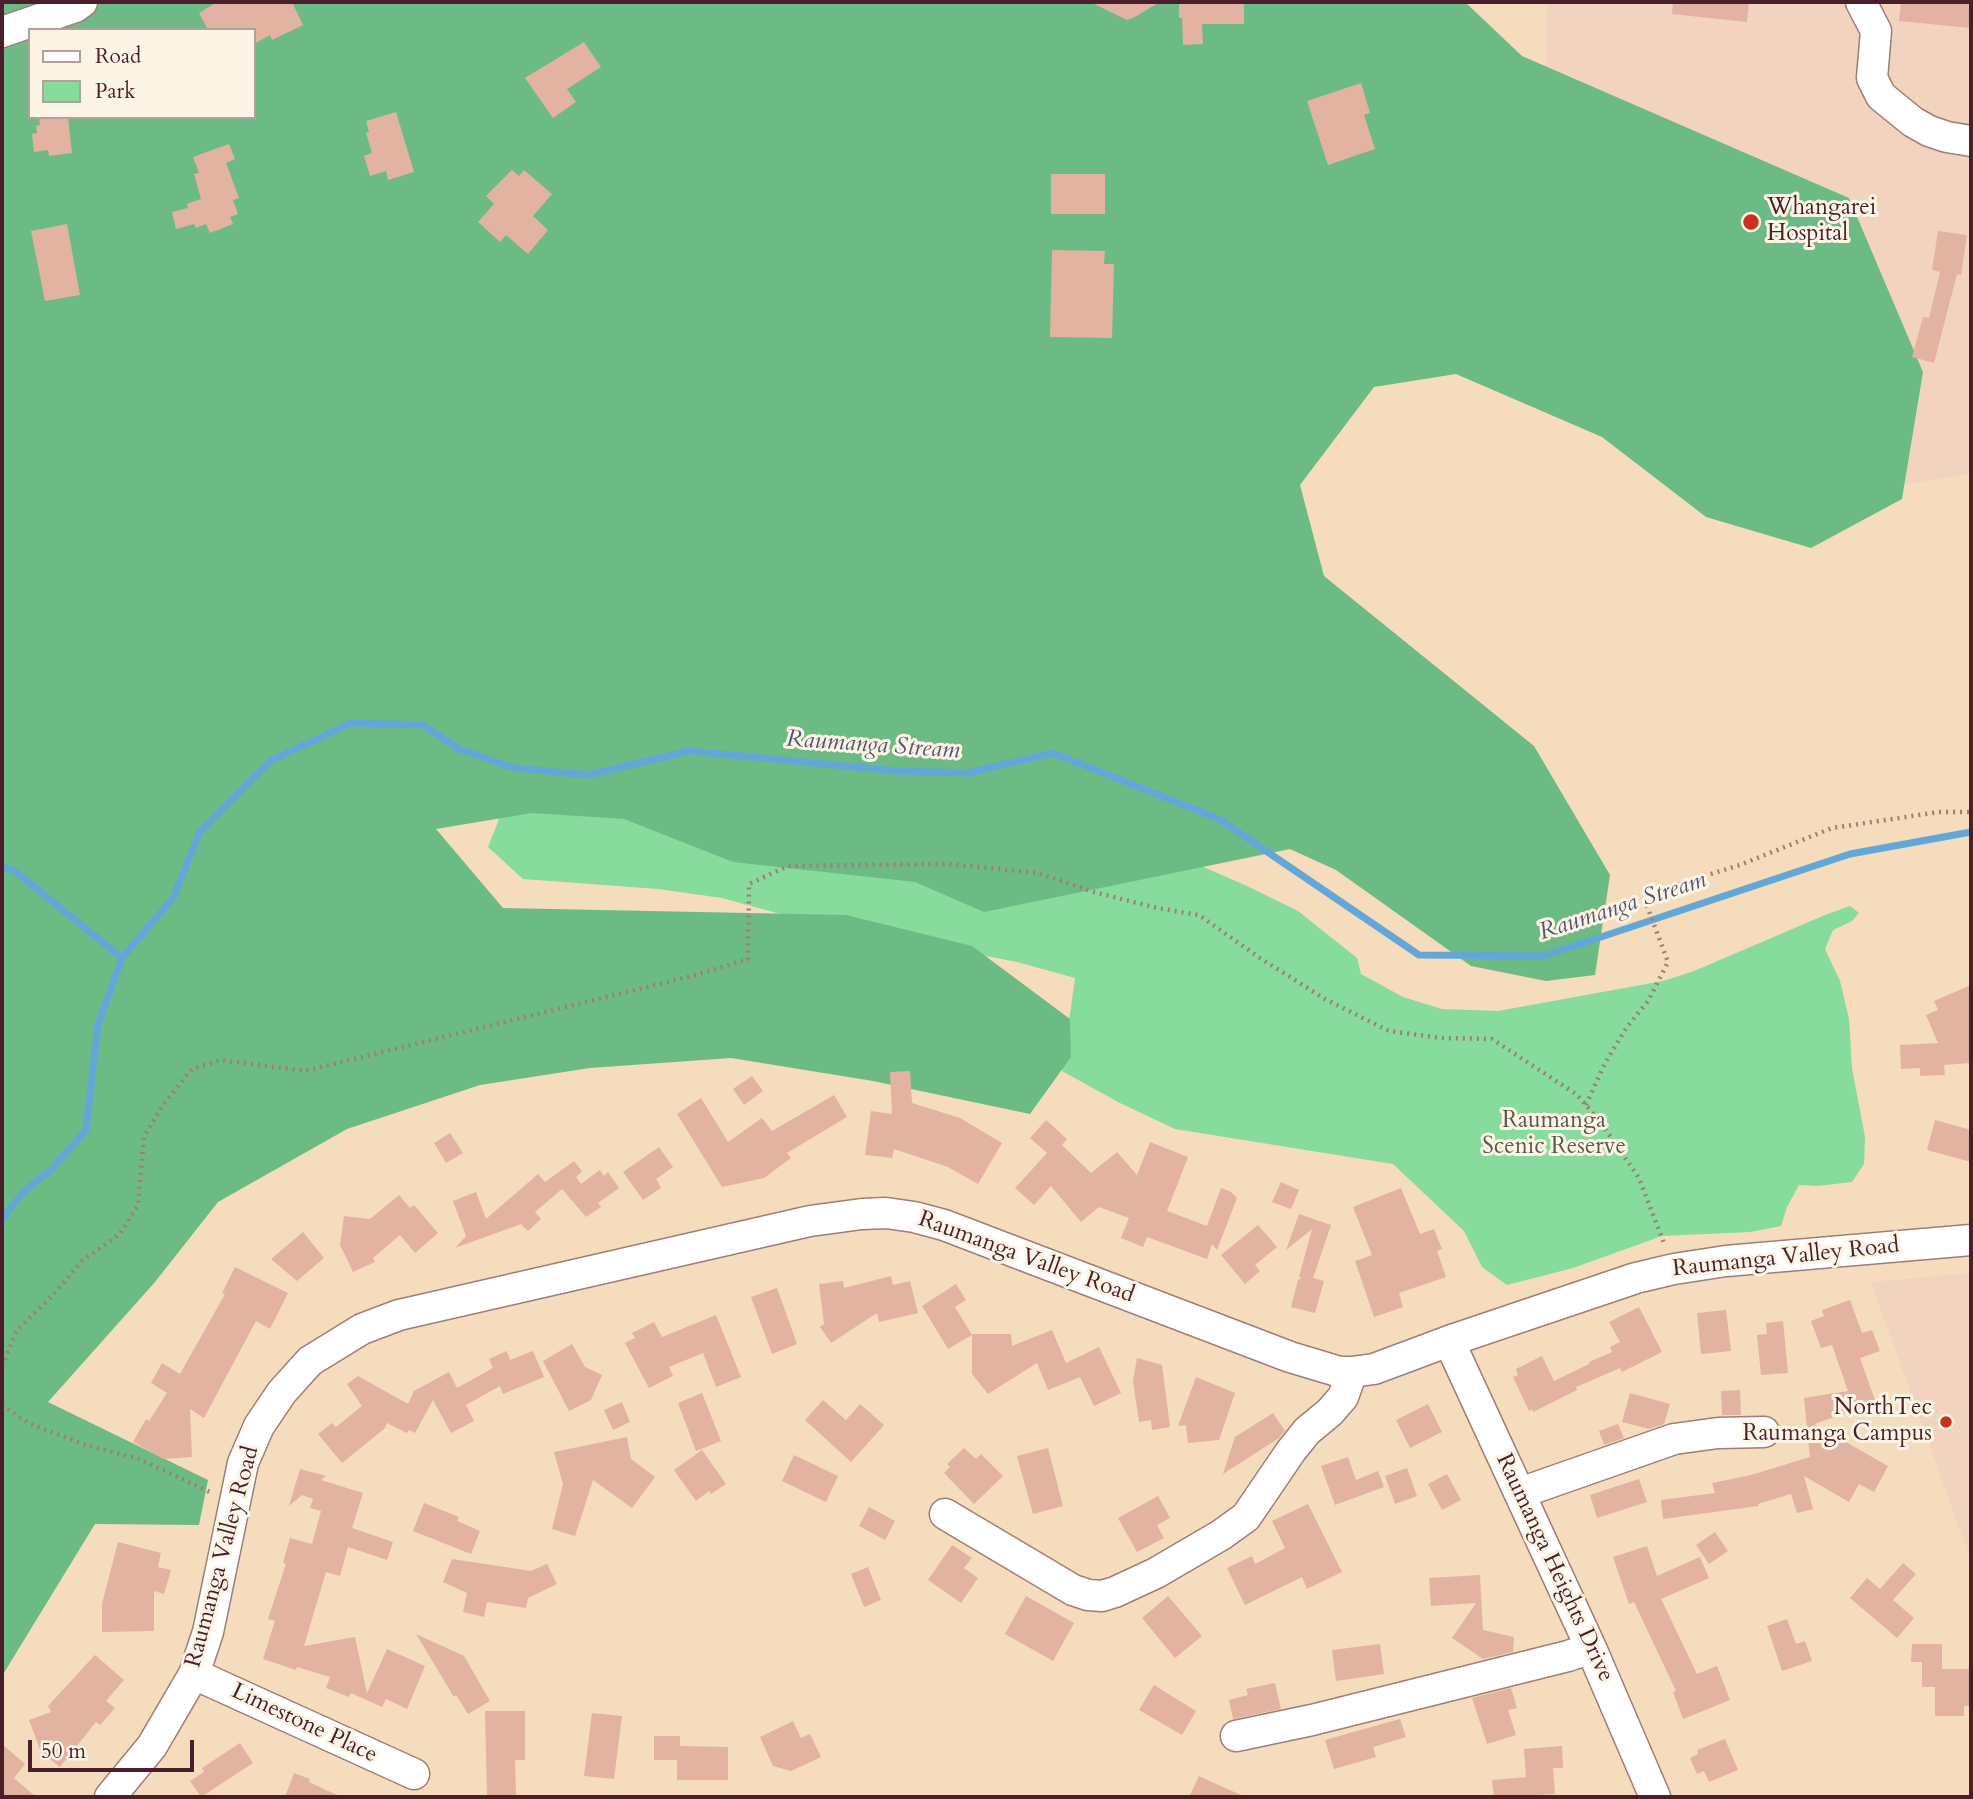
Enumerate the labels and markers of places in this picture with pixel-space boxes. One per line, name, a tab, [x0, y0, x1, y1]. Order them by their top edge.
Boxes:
place label: Whangarei Hospital	[1767, 195, 1876, 249]
marker: Whangarei Hospital	[1741, 212, 1761, 232]
place label: NorthTec Raumanga Campus	[1742, 1395, 1932, 1449]
marker: NorthTec Raumanga Campus	[1938, 1414, 1954, 1430]

